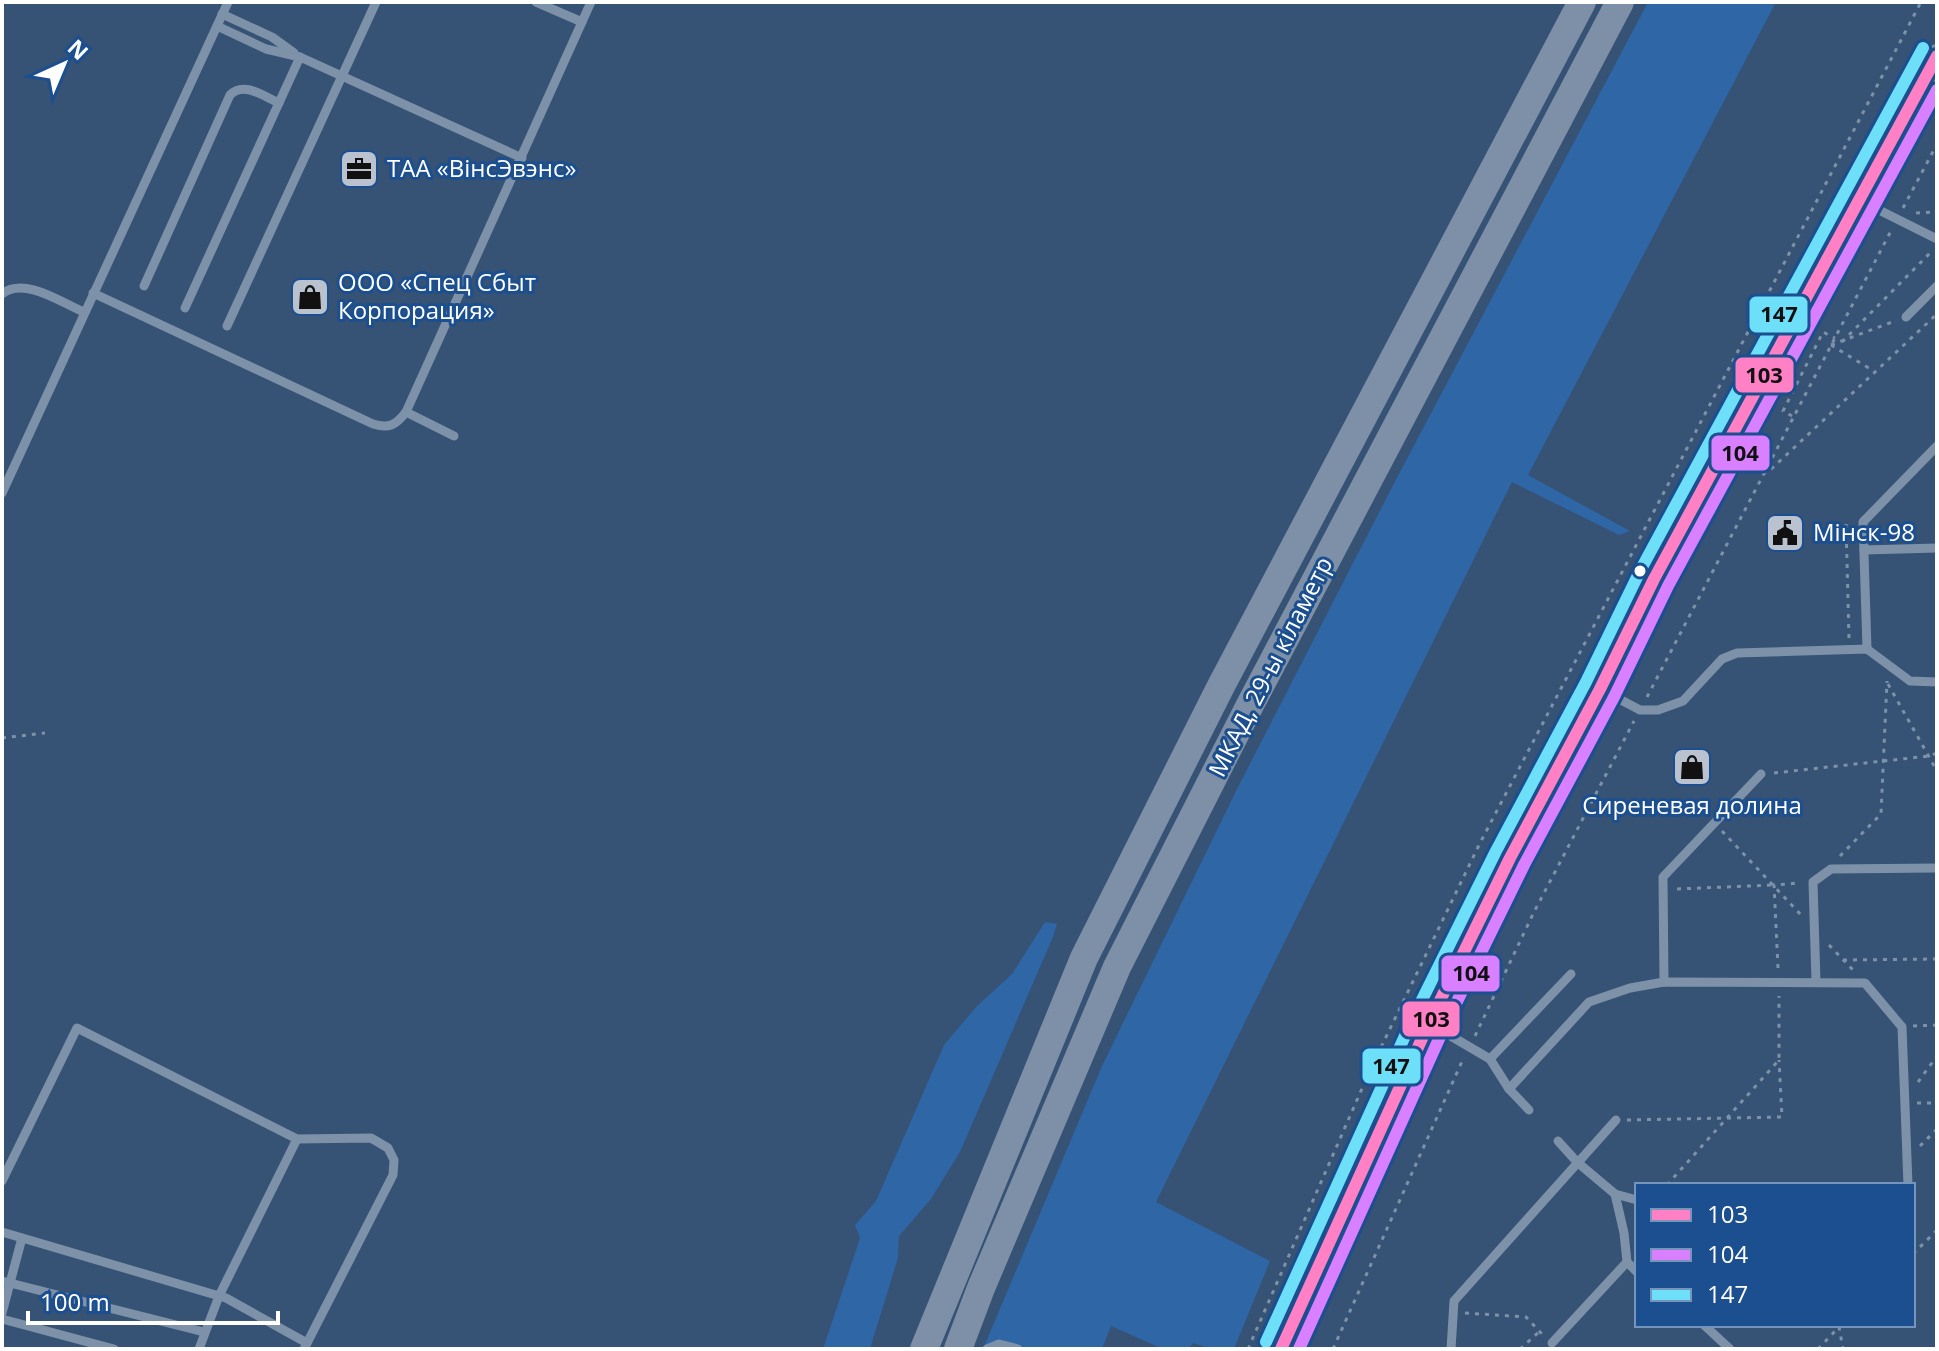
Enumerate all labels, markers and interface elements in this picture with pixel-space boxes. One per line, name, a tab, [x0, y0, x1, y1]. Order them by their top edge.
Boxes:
north arrow	[24, 24, 104, 104]
text: N	[62, 32, 95, 66]
office icon: ТАА «ВінсЭвэнс»	[338, 148, 380, 190]
place label: ТАА «ВінсЭвэнс»	[387, 151, 576, 184]
place label: ООО «Спец Сбыт Корпорация»	[338, 265, 536, 326]
shop icon: ООО «Спец Сбыт Корпорация»	[289, 276, 331, 318]
line badge: 147	[1748, 295, 1809, 334]
text: 147	[1760, 298, 1798, 328]
line badge: 103	[1734, 356, 1795, 394]
text: 103	[1745, 359, 1783, 389]
line badge: 104	[1710, 434, 1771, 472]
text: 104	[1721, 437, 1759, 467]
public building icon: Мінск-98	[1764, 512, 1806, 554]
place label: Мінск-98	[1813, 515, 1915, 548]
street label: МКАД, 29-ы кіламетр	[1200, 551, 1339, 782]
unlabelled marker	[1632, 563, 1648, 579]
shop icon: Сиреневая долина	[1671, 746, 1713, 788]
place label: Сиреневая долина	[1582, 788, 1802, 821]
line badge: 104	[1440, 954, 1501, 993]
text: 104	[1452, 957, 1490, 987]
line badge: 103	[1401, 1000, 1461, 1038]
text: 103	[1412, 1003, 1450, 1033]
line badge: 147	[1361, 1047, 1422, 1085]
text: 147	[1372, 1050, 1410, 1080]
legend	[1635, 1183, 1915, 1327]
text: 103	[1707, 1197, 1748, 1230]
text: 104	[1707, 1237, 1748, 1270]
scale bar	[28, 1275, 278, 1325]
text: 147	[1707, 1277, 1748, 1310]
text: 100 m	[40, 1285, 110, 1318]

